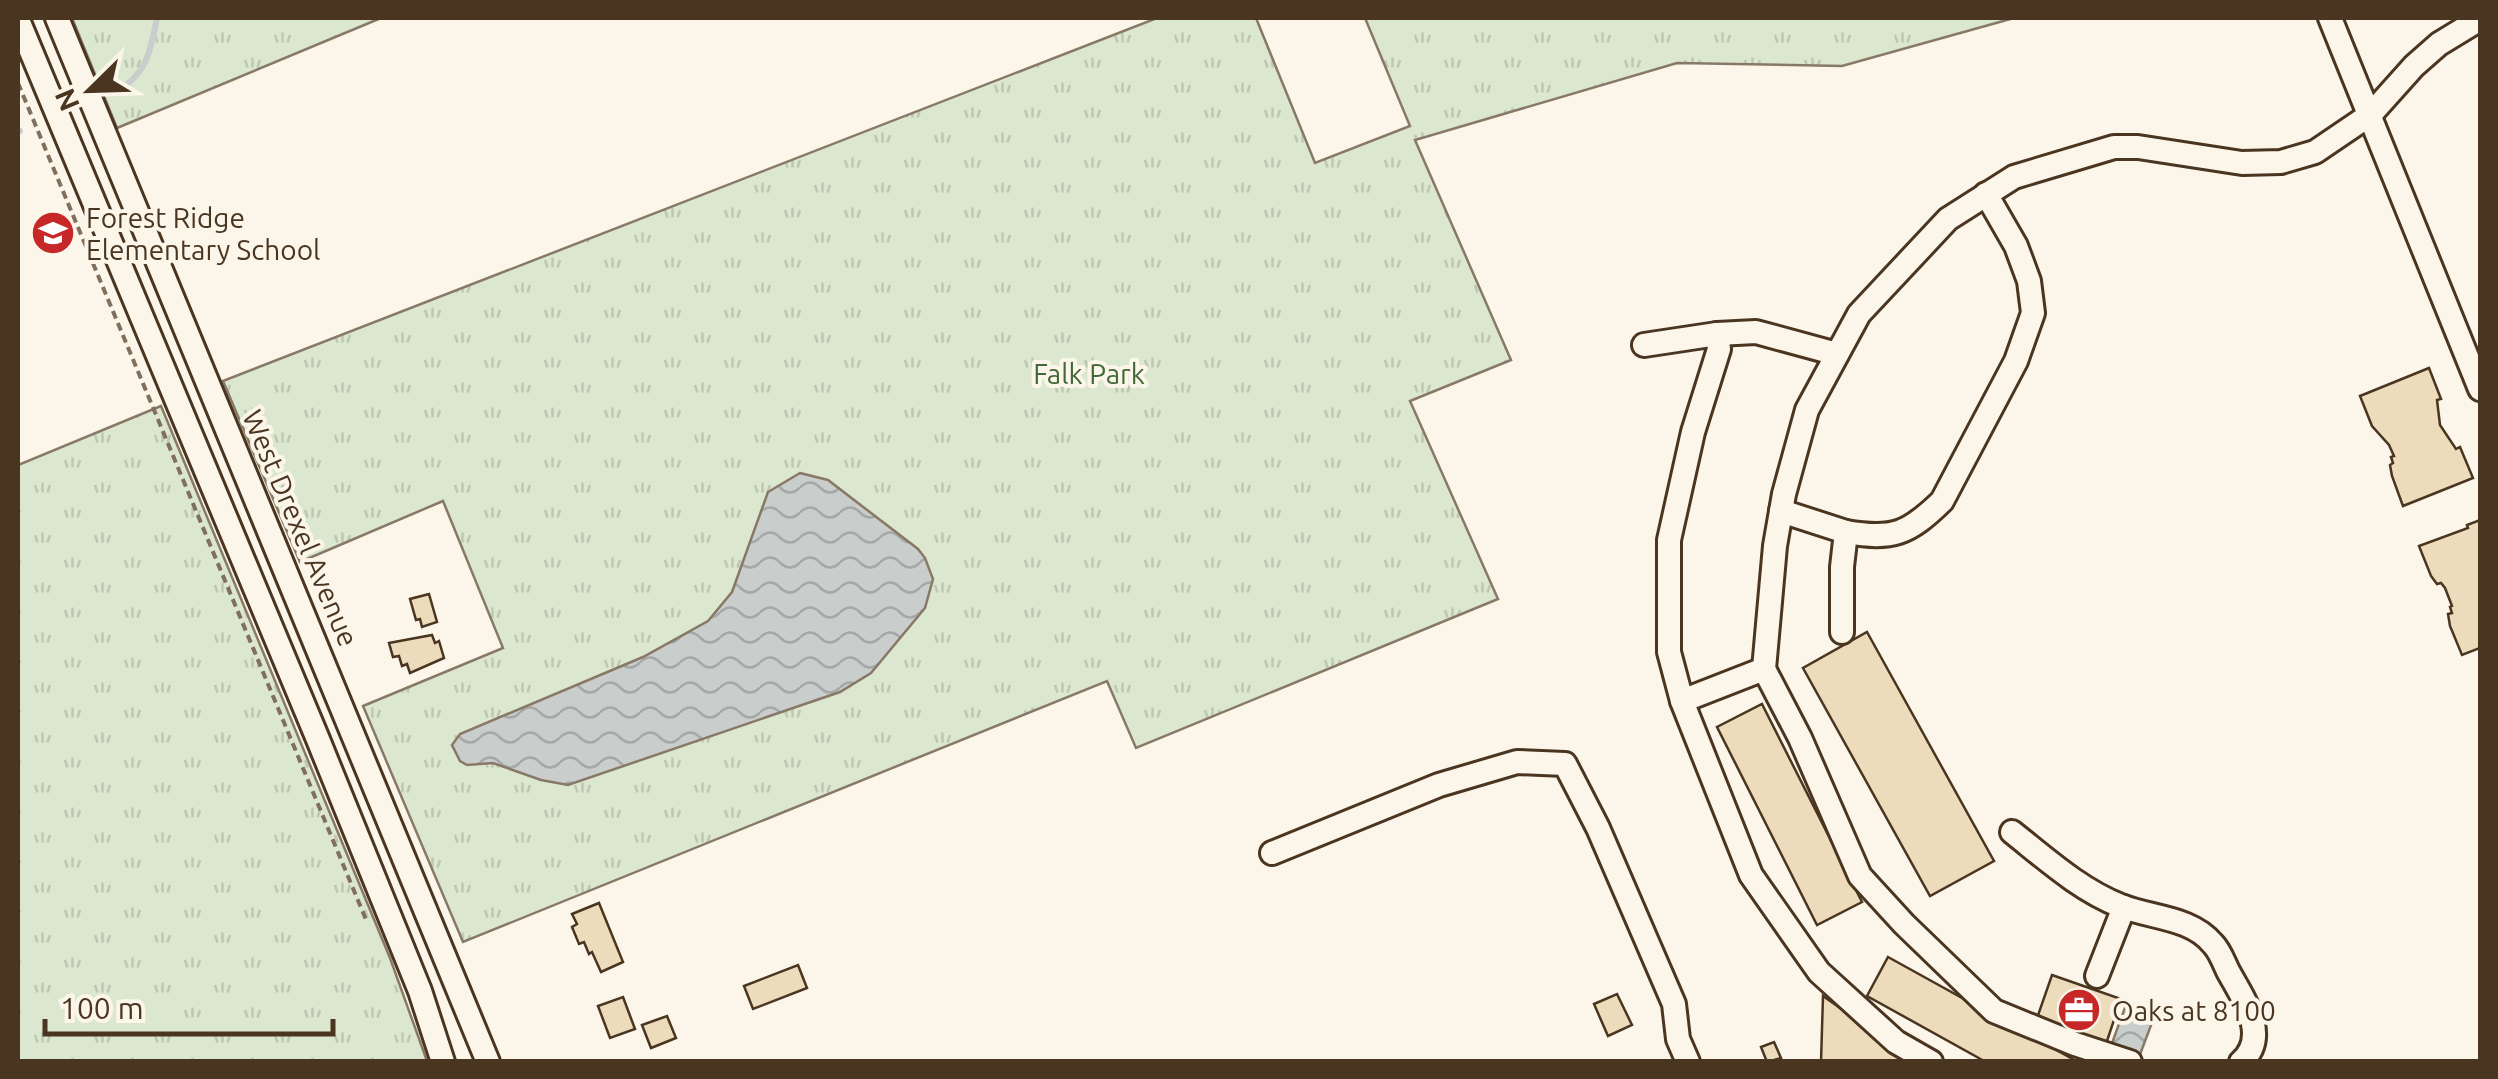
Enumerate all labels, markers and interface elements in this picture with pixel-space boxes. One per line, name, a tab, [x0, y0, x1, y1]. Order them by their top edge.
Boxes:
north arrow	[40, 40, 140, 140]
text: N	[48, 84, 85, 116]
place label: Forest Ridge Elementary School	[86, 202, 320, 265]
school or university icon: Forest Ridge Elementary School	[30, 210, 76, 256]
park label: Falk Park	[1033, 358, 1145, 389]
street label: West Drexel Avenue	[237, 405, 365, 651]
scale bar	[45, 974, 332, 1036]
office icon: Oaks at 8100	[2056, 987, 2102, 1033]
text: 100 m	[60, 991, 144, 1025]
place label: Oaks at 8100	[2112, 995, 2276, 1026]

